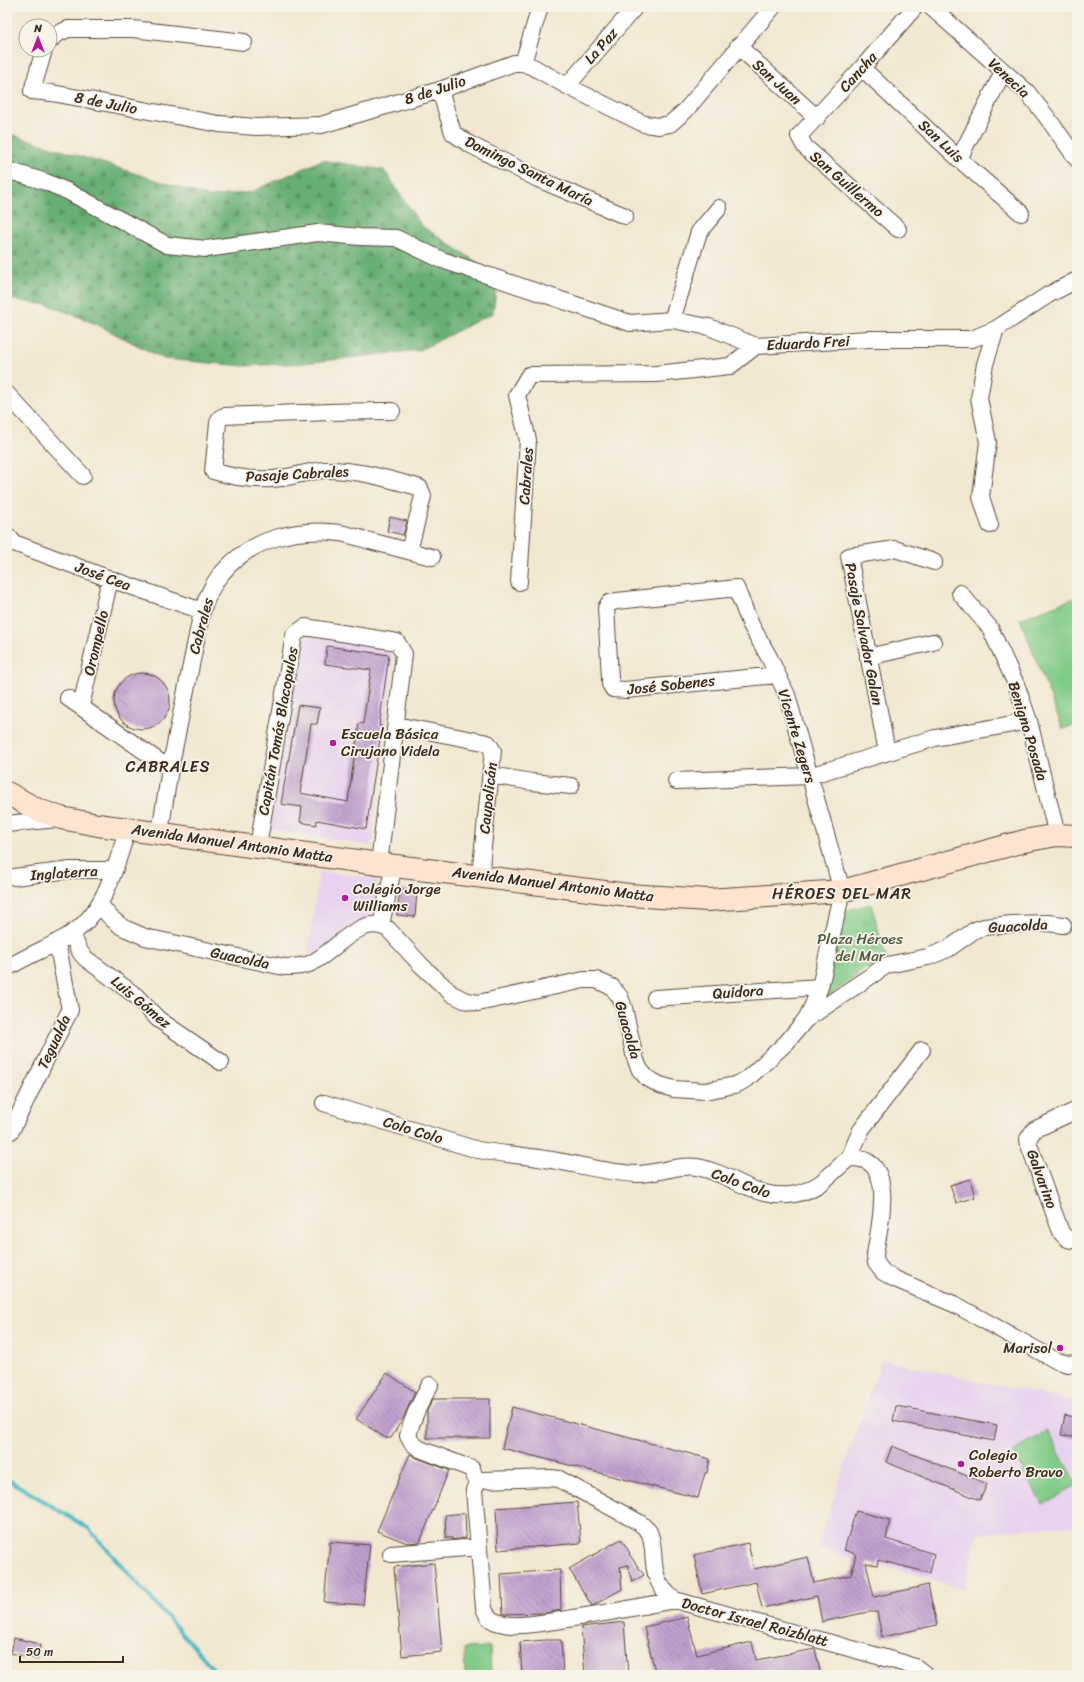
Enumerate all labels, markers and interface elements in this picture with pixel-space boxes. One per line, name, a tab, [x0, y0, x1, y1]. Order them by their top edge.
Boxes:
north arrow	[18, 18, 58, 58]
text: N	[33, 19, 42, 38]
street label: La Paz	[577, 21, 625, 70]
street label: Cancha	[832, 45, 884, 98]
street label: Venecia	[982, 51, 1037, 105]
street label: San Juan	[746, 52, 808, 112]
street label: 8 de Julio	[401, 68, 470, 112]
street label: 8 de Julio	[72, 84, 140, 122]
street label: San Luis	[912, 113, 970, 169]
street label: Domingo Santa María	[460, 129, 598, 214]
street label: San Guillermo	[804, 144, 891, 224]
street label: Eduardo Frei	[766, 328, 851, 358]
street label: Cabrales	[511, 446, 541, 505]
street label: Pasaje Cabrales	[245, 458, 350, 490]
street label: José Cea	[70, 554, 135, 598]
street label: Pasaje Salvador Galan	[837, 560, 891, 708]
street label: Cabrales	[181, 595, 221, 657]
street label: Orompello	[76, 607, 116, 678]
street label: Capitán Tomás Blacopulos	[250, 645, 306, 817]
street label: José Sobenes	[625, 667, 716, 703]
street label: Benigno Posada	[1001, 678, 1056, 785]
street label: Vicente Zegers	[770, 686, 824, 787]
place label: Escuela Básica Cirujano Videla	[341, 721, 440, 764]
marker: Escuela Básica Cirujano Videla	[328, 738, 338, 748]
district label: CABRALES	[125, 752, 211, 781]
street label: Caupolicán	[471, 761, 505, 835]
street label: Avenida Manuel Antonio Matta	[129, 816, 335, 870]
street label: Inglaterra	[28, 858, 99, 888]
street label: Avenida Manuel Antonio Matta	[450, 859, 656, 909]
place label: Colegio Jorge Williams	[353, 876, 441, 919]
district label: HÉROES DEL MAR	[772, 879, 912, 908]
marker: Colegio Jorge Williams	[340, 893, 350, 903]
street label: Guacolda	[988, 911, 1049, 941]
park label: Plaza Héroes del Mar	[817, 926, 903, 969]
street label: Guacolda	[208, 939, 272, 977]
street label: Luis Gómez	[105, 969, 178, 1036]
street label: Quidora	[712, 977, 765, 1007]
street label: Guacolda	[607, 998, 649, 1063]
street label: Tegualda	[30, 1010, 78, 1074]
street label: Colo Colo	[380, 1109, 447, 1152]
street label: Galvarino	[1019, 1146, 1065, 1213]
street label: Colo Colo	[708, 1160, 775, 1206]
place label: Marisol	[1003, 1335, 1053, 1361]
marker: Marisol	[1055, 1343, 1065, 1353]
place label: Colegio Roberto Bravo	[969, 1442, 1063, 1485]
marker: Colegio Roberto Bravo	[956, 1459, 966, 1469]
street label: Doctor Israel Roizblatt	[679, 1590, 832, 1654]
scale bar	[20, 1638, 123, 1664]
text: 50 m	[26, 1641, 53, 1663]

